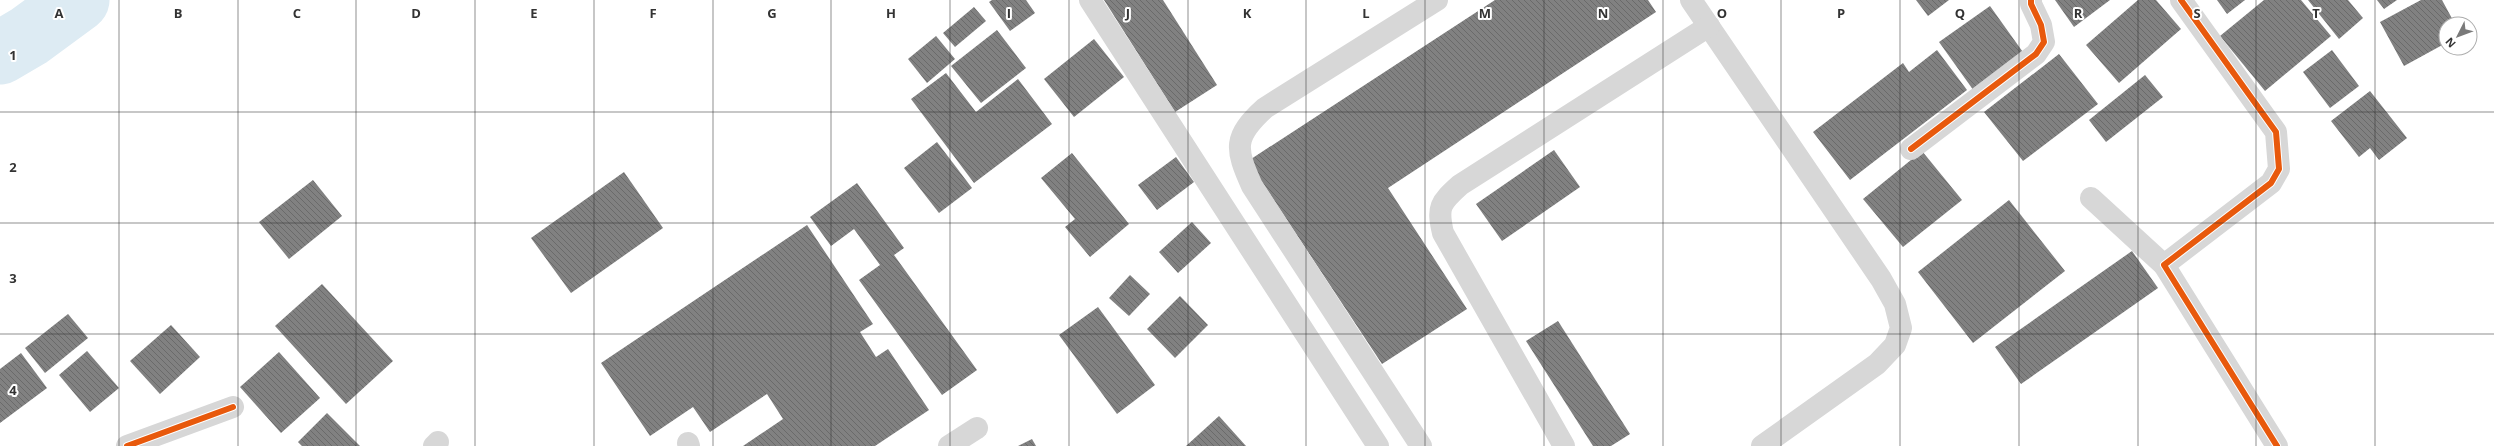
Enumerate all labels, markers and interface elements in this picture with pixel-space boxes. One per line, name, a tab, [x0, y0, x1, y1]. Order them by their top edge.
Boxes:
text: A	[55, 4, 64, 22]
text: B	[174, 4, 183, 22]
text: C	[293, 4, 301, 22]
text: D	[411, 4, 421, 22]
text: E	[530, 4, 538, 22]
text: F	[649, 4, 657, 22]
text: G	[767, 4, 777, 22]
text: H	[886, 4, 896, 22]
text: I	[1007, 4, 1011, 22]
text: J	[1125, 4, 1130, 22]
text: K	[1243, 4, 1252, 22]
text: L	[1362, 4, 1370, 22]
text: M	[1479, 4, 1491, 22]
text: N	[1598, 4, 1608, 22]
text: O	[1717, 4, 1727, 22]
text: P	[1837, 4, 1845, 22]
text: Q	[1955, 4, 1965, 22]
text: R	[2074, 4, 2083, 22]
text: S	[2193, 4, 2201, 22]
text: T	[2312, 4, 2320, 22]
north arrow	[2438, 16, 2478, 56]
text: N	[2442, 35, 2459, 51]
text: 1	[9, 46, 17, 64]
text: 2	[9, 158, 17, 176]
text: 3	[9, 269, 17, 287]
text: 4	[9, 381, 17, 399]

